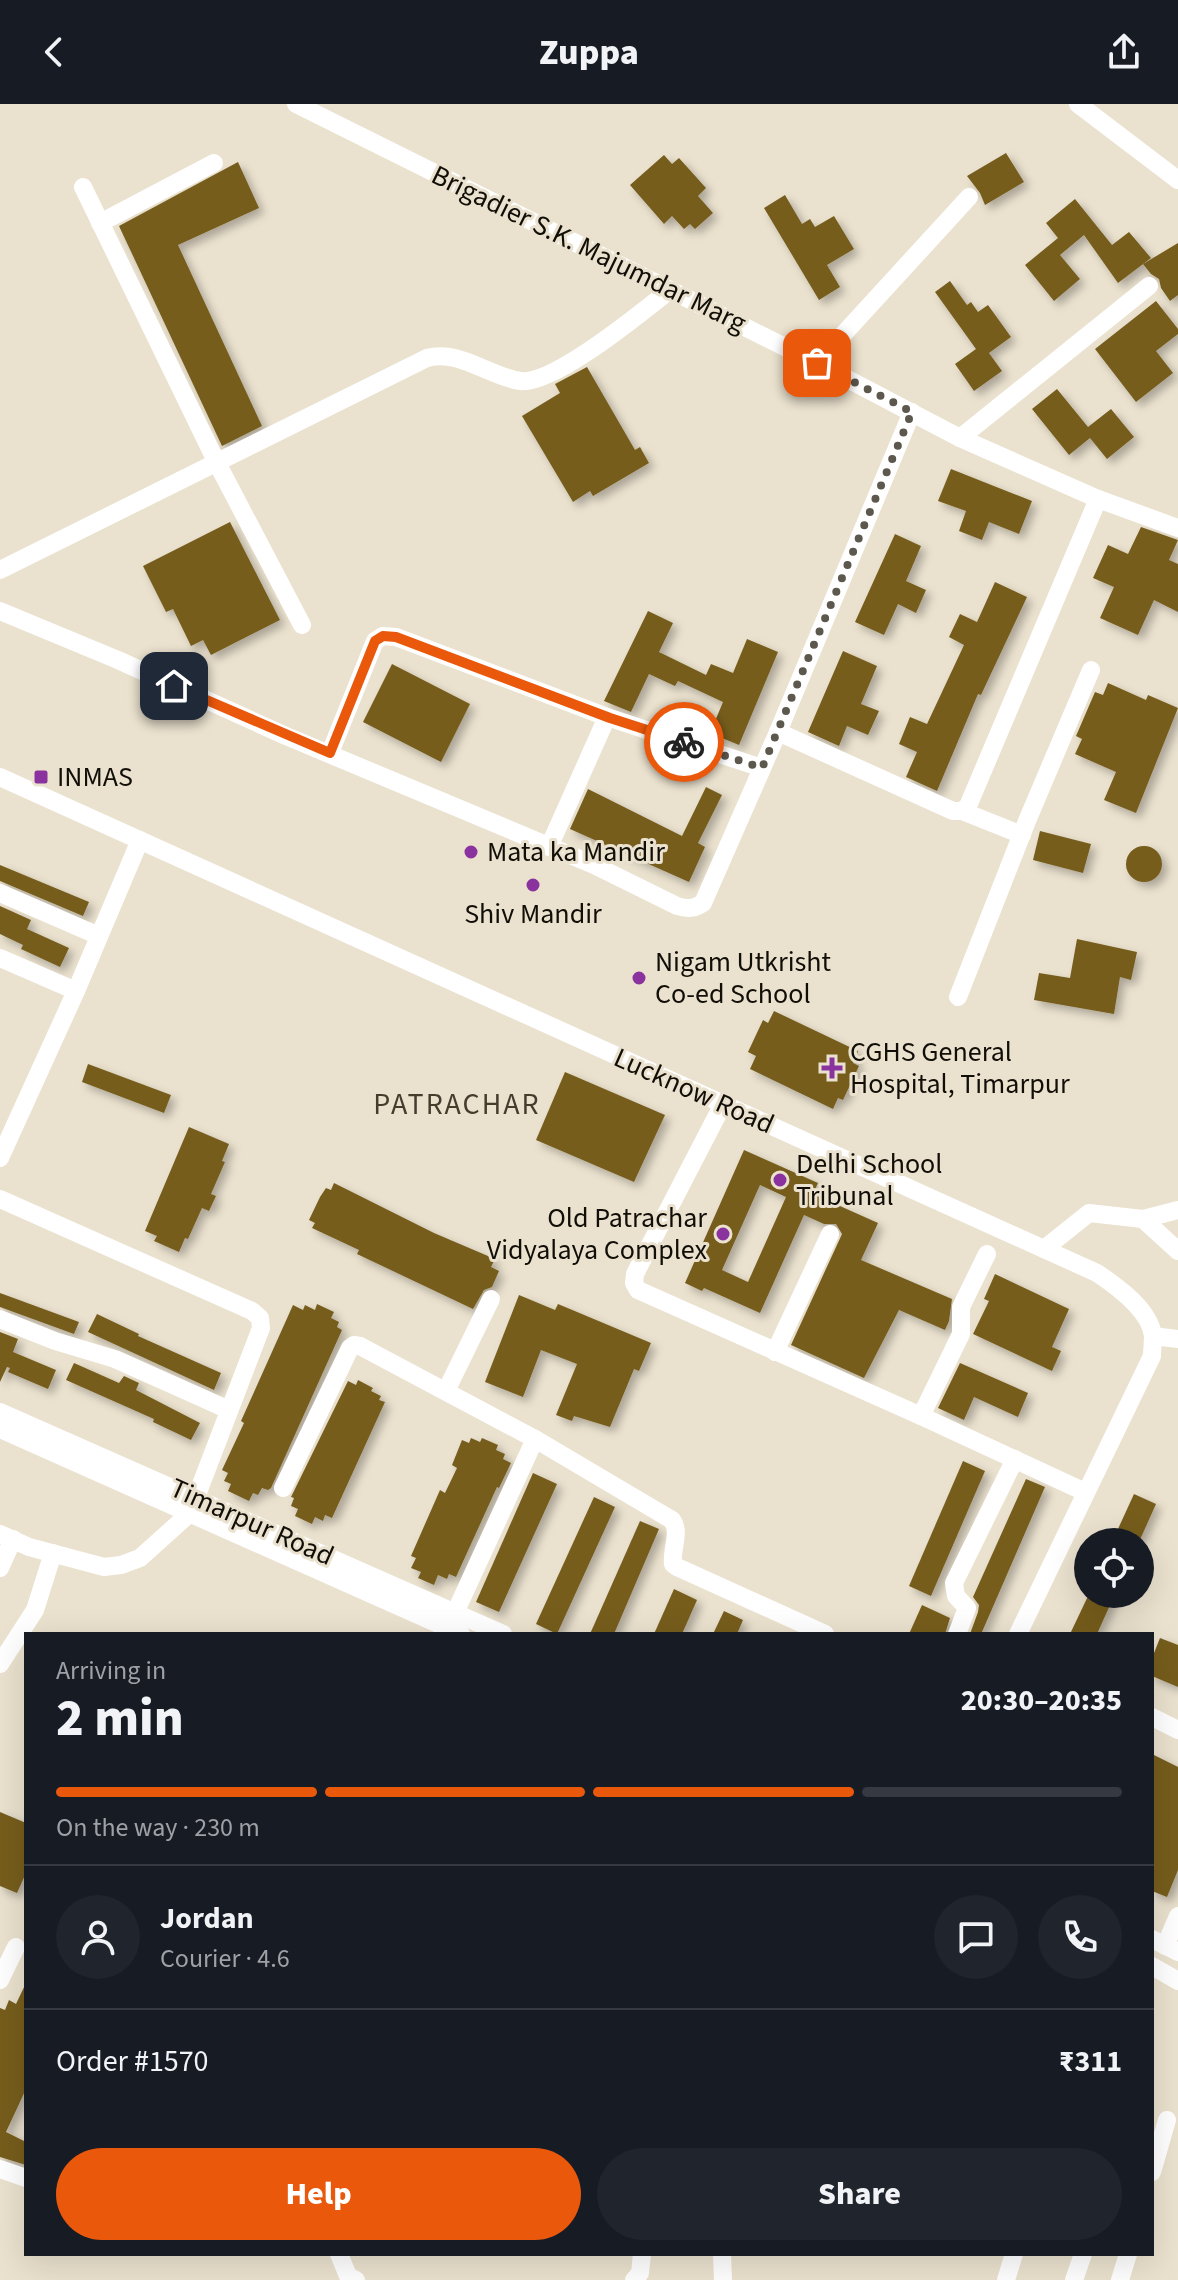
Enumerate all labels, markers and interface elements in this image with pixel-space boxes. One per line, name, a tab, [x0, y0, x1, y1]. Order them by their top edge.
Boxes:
text: Zuppa	[539, 27, 639, 78]
icon: back	[32, 30, 76, 74]
icon: share	[1102, 30, 1146, 74]
street label: Brigadier S.K. Majumdar Marg	[425, 155, 753, 343]
pin	[783, 329, 851, 397]
icon: bag	[795, 341, 839, 385]
pin	[140, 652, 208, 720]
icon: home	[152, 664, 196, 708]
courier	[644, 702, 724, 782]
icon: bike	[662, 720, 706, 764]
place label: INMAS	[57, 757, 133, 797]
marker: INMAS	[32, 768, 50, 786]
place label: Mata ka Mandir	[487, 832, 665, 872]
marker: Mata ka Mandir	[462, 843, 480, 861]
marker: Shiv Mandir	[524, 876, 542, 894]
place label: Shiv Mandir	[464, 894, 602, 934]
place label: Nigam Utkrisht Co-ed School	[655, 942, 832, 1014]
marker: Nigam Utkrisht Co-ed School	[630, 969, 648, 987]
place label: CGHS General Hospital, Timarpur	[850, 1032, 1070, 1104]
street label: Lucknow Road	[608, 1038, 780, 1144]
marker: CGHS General Hospital, Timarpur	[821, 1057, 843, 1079]
district label: PATRACHAR	[373, 1083, 541, 1126]
place label: Delhi School Tribunal	[796, 1144, 942, 1216]
marker: Delhi School Tribunal	[771, 1171, 789, 1189]
place label: Old Patrachar Vidyalaya Complex	[487, 1198, 708, 1270]
marker: Old Patrachar Vidyalaya Complex	[714, 1225, 732, 1243]
street label: Timarpur Road	[164, 1468, 340, 1576]
map controls	[1074, 1528, 1154, 1608]
button: locate	[1074, 1528, 1154, 1608]
text: Arriving in	[56, 1652, 166, 1689]
text: 20:30–20:35	[961, 1679, 1122, 1722]
text: 2 min	[56, 1682, 184, 1756]
text: On the way · 230 m	[56, 1809, 260, 1846]
button: person	[56, 1895, 140, 1979]
button: chat	[934, 1895, 1018, 1979]
button: phone	[1038, 1895, 1122, 1979]
text: Jordan	[160, 1897, 254, 1940]
text: Courier · 4.6	[160, 1940, 290, 1977]
text: Order #1570	[56, 2040, 209, 2083]
text: ₹311	[1059, 2040, 1122, 2083]
button: Help	[56, 2148, 581, 2240]
button: Share	[597, 2148, 1122, 2240]

